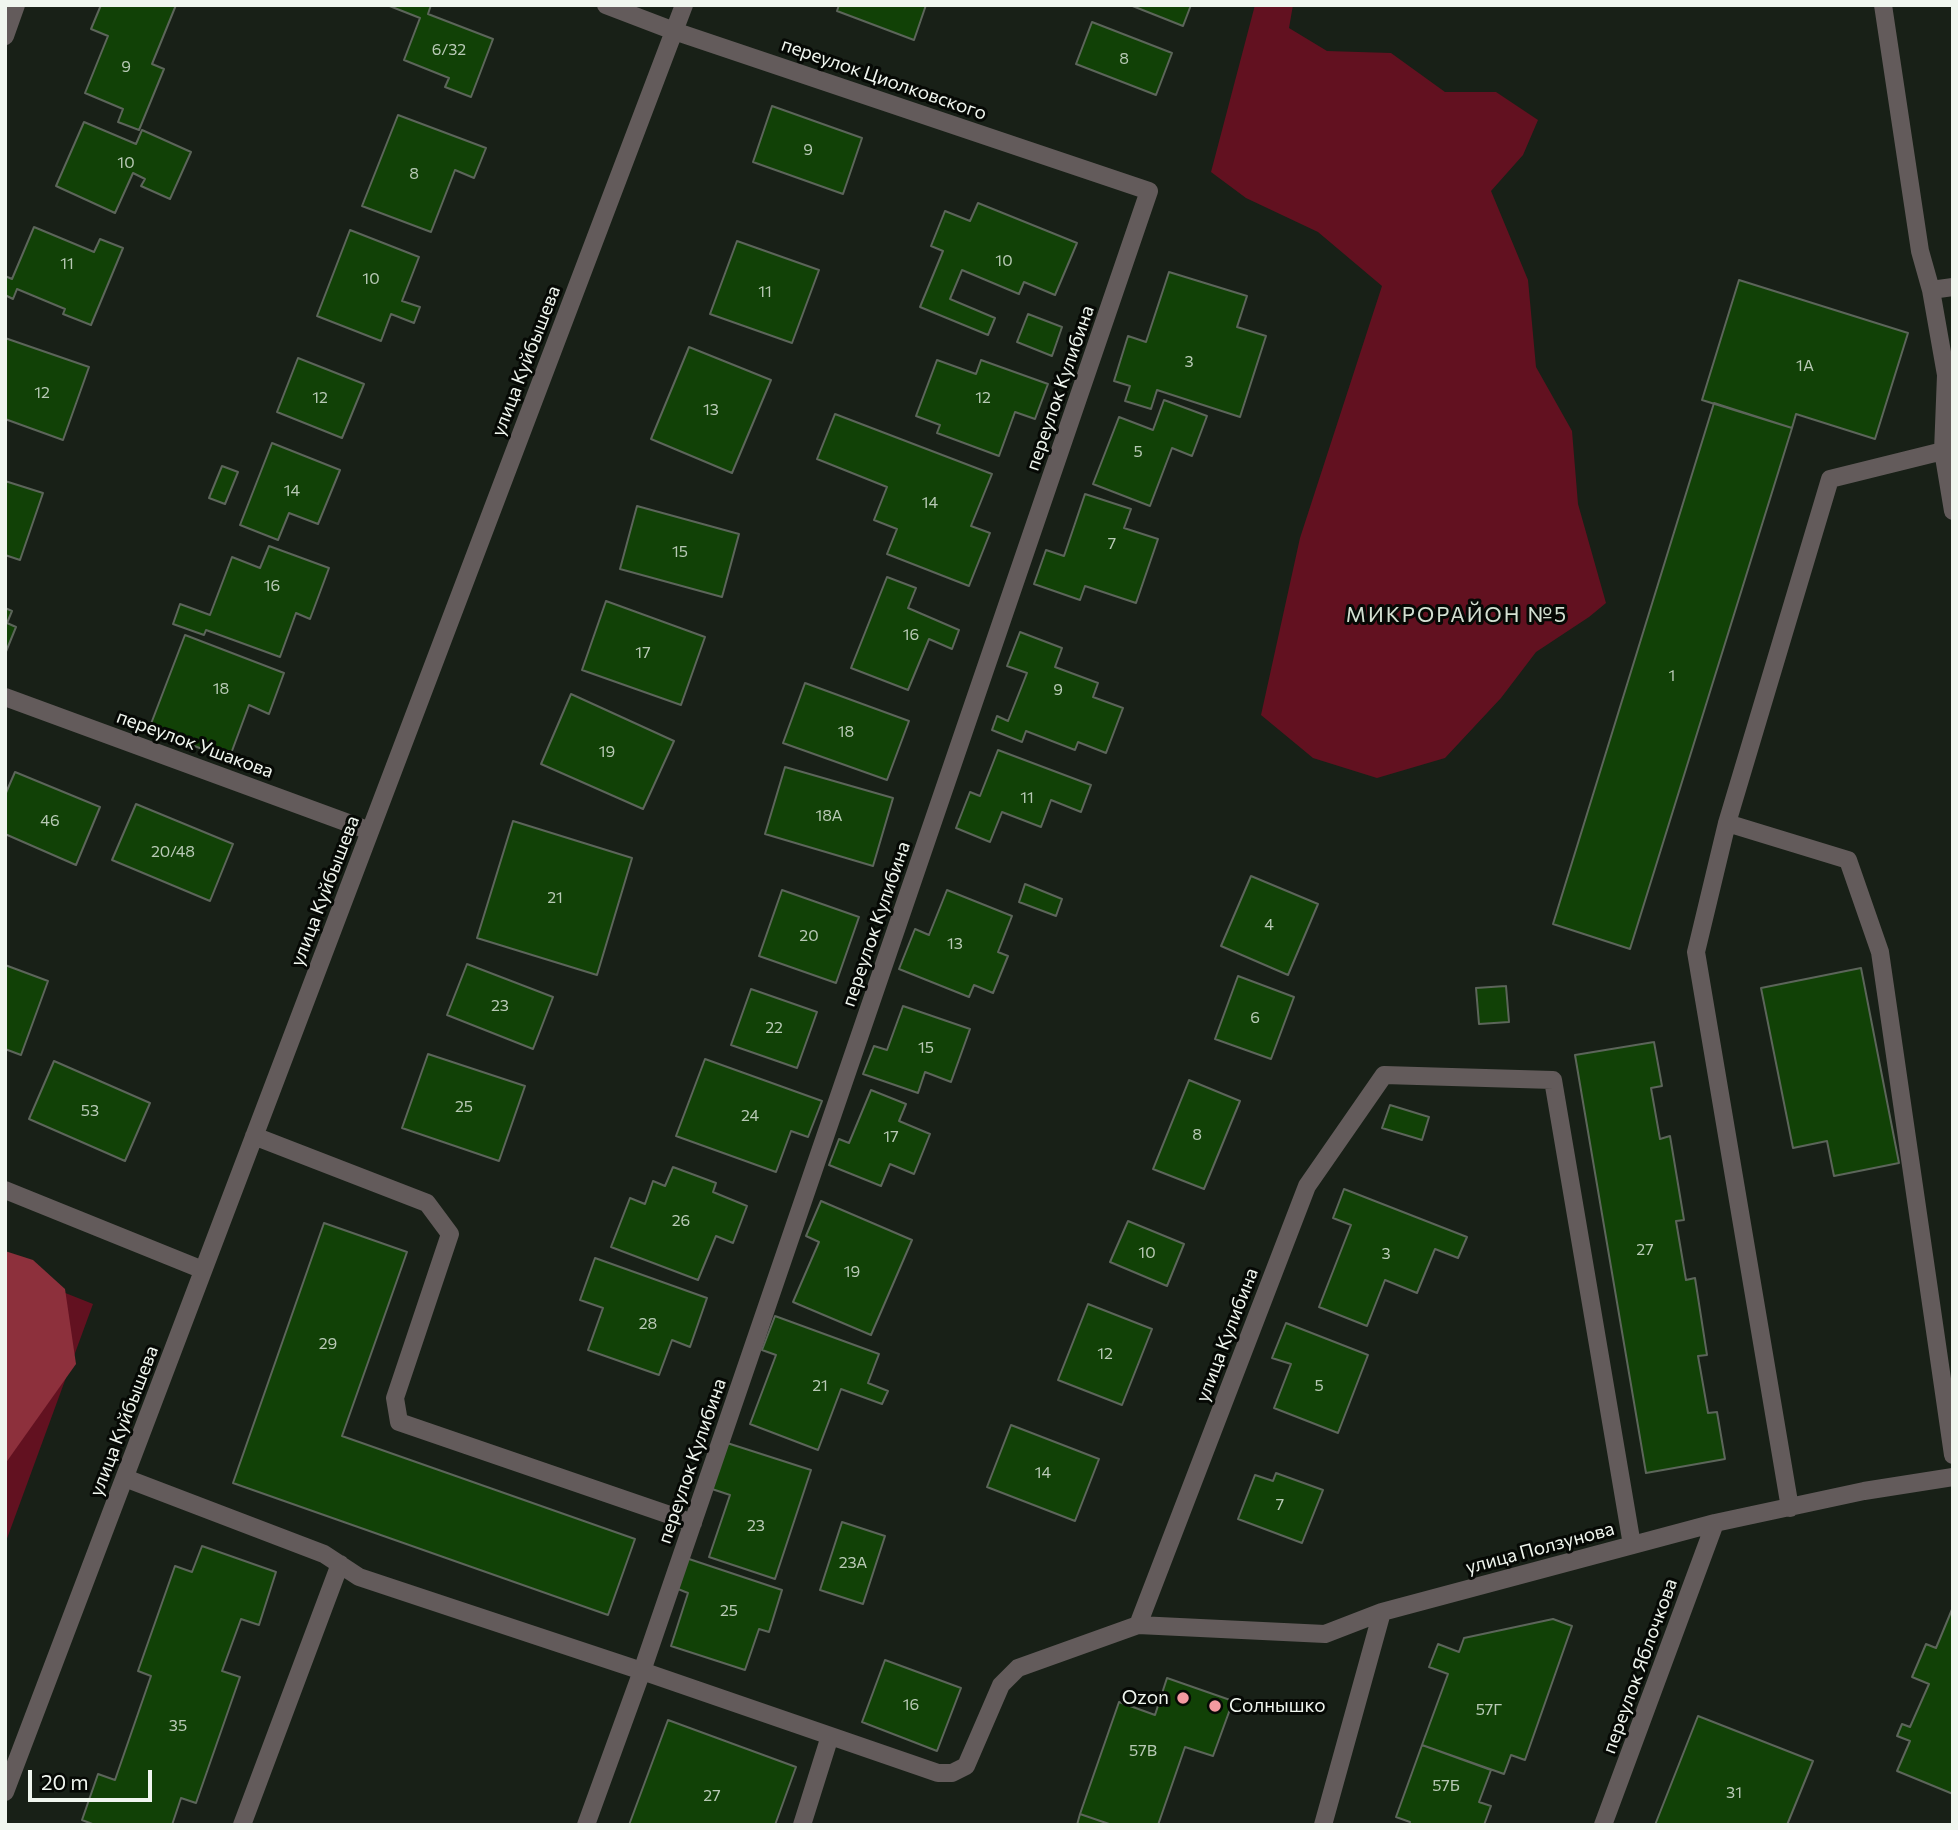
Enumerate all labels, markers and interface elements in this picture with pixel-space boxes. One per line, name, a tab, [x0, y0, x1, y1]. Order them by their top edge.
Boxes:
street label: переулок Циолковского	[778, 33, 990, 125]
house number: 6/32	[432, 40, 466, 60]
house number: 8	[1119, 49, 1129, 69]
house number: 9	[121, 57, 131, 77]
house number: 9	[803, 140, 813, 160]
house number: 10	[117, 153, 135, 173]
house number: 8	[409, 164, 419, 184]
house number: 10	[995, 251, 1013, 271]
house number: 11	[60, 254, 74, 274]
house number: 10	[362, 269, 380, 289]
street label: улица Куйбышева	[487, 282, 565, 440]
house number: 11	[758, 282, 772, 302]
street label: переулок Кулибина	[1021, 302, 1099, 474]
house number: 3	[1184, 352, 1194, 372]
house number: 1А	[1796, 356, 1814, 376]
house number: 12	[34, 383, 50, 403]
house number: 12	[312, 388, 328, 408]
house number: 12	[975, 388, 991, 408]
house number: 13	[703, 400, 719, 420]
house number: 5	[1133, 442, 1143, 462]
house number: 14	[284, 481, 300, 501]
house number: 14	[922, 493, 938, 513]
house number: 7	[1108, 534, 1116, 554]
house number: 15	[672, 542, 688, 562]
house number: 16	[264, 576, 280, 596]
district label: МИКРОРАЙОН №5	[1347, 602, 1567, 628]
house number: 16	[903, 625, 919, 645]
house number: 17	[635, 643, 651, 663]
house number: 1	[1669, 666, 1675, 686]
house number: 18	[213, 679, 229, 699]
house number: 9	[1053, 680, 1063, 700]
street label: переулок Ушакова	[113, 705, 277, 783]
house number: 18	[838, 722, 854, 742]
house number: 19	[599, 742, 615, 762]
house number: 11	[1020, 788, 1034, 808]
house number: 18А	[815, 806, 843, 826]
house number: 46	[40, 811, 60, 831]
street label: улица Куйбышева	[286, 812, 364, 970]
street label: переулок Кулибина	[837, 838, 915, 1010]
house number: 20/48	[151, 842, 195, 862]
house number: 21	[547, 888, 563, 908]
house number: 4	[1264, 915, 1274, 935]
house number: 20	[799, 926, 819, 946]
house number: 13	[947, 934, 963, 954]
house number: 23	[491, 996, 509, 1016]
house number: 6	[1250, 1008, 1260, 1028]
house number: 22	[765, 1018, 783, 1038]
house number: 15	[918, 1038, 934, 1058]
house number: 25	[455, 1097, 473, 1117]
house number: 53	[81, 1101, 99, 1121]
house number: 24	[741, 1106, 759, 1126]
house number: 8	[1192, 1125, 1202, 1145]
house number: 17	[883, 1127, 899, 1147]
house number: 26	[672, 1211, 690, 1231]
house number: 27	[1636, 1240, 1654, 1260]
house number: 10	[1138, 1243, 1156, 1263]
house number: 3	[1381, 1244, 1391, 1264]
house number: 19	[844, 1262, 860, 1282]
street label: улица Кулибина	[1191, 1265, 1263, 1405]
house number: 28	[639, 1314, 657, 1334]
house number: 29	[319, 1334, 337, 1354]
street label: улица Куйбышева	[85, 1342, 163, 1500]
house number: 12	[1097, 1344, 1113, 1364]
street label: переулок Кулибина	[653, 1375, 731, 1547]
house number: 21	[812, 1376, 828, 1396]
house number: 5	[1314, 1376, 1324, 1396]
house number: 14	[1035, 1463, 1051, 1483]
house number: 7	[1276, 1495, 1284, 1515]
house number: 23	[747, 1516, 765, 1536]
street label: улица Ползунова	[1463, 1517, 1617, 1579]
house number: 23А	[839, 1553, 867, 1573]
street label: переулок Яблочкова	[1598, 1575, 1682, 1757]
house number: 25	[720, 1601, 738, 1621]
place label: Ozon	[1122, 1687, 1169, 1709]
marker: Ozon	[1175, 1690, 1191, 1706]
house number: 16	[903, 1695, 919, 1715]
place label: Солнышко	[1229, 1695, 1326, 1717]
marker: Солнышко	[1207, 1698, 1223, 1714]
house number: 57Г	[1476, 1700, 1502, 1720]
house number: 35	[169, 1716, 187, 1736]
house number: 57В	[1129, 1741, 1157, 1761]
scale bar	[32, 1756, 156, 1800]
text: 20 m	[41, 1769, 89, 1794]
house number: 57Б	[1432, 1776, 1460, 1796]
house number: 31	[1726, 1783, 1742, 1803]
house number: 27	[703, 1786, 721, 1806]

